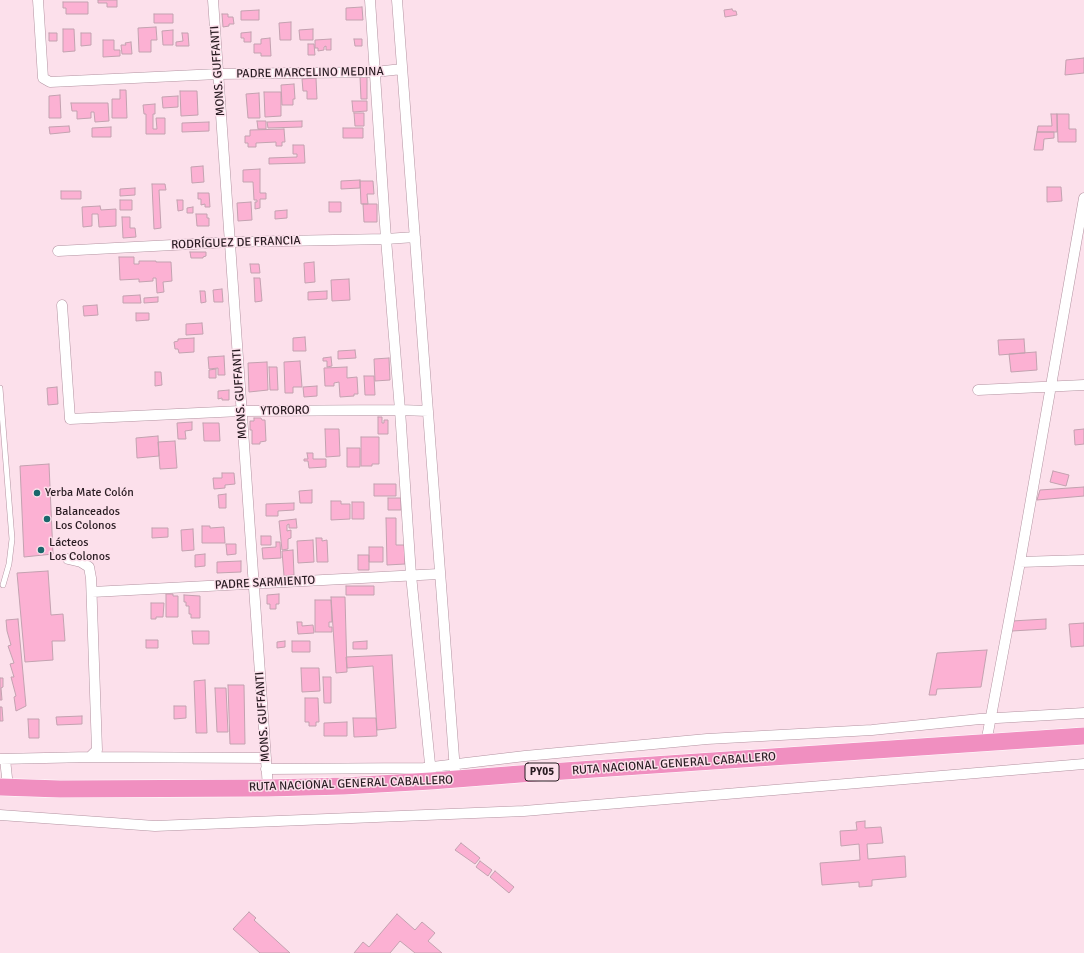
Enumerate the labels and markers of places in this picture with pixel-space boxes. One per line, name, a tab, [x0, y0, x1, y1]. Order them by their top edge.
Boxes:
place label: Yerba Mate Colón	[45, 486, 134, 500]
marker: Yerba Mate Colón	[32, 488, 42, 498]
place label: Balanceados Los Colonos	[55, 505, 120, 533]
marker: Balanceados Los Colonos	[42, 514, 52, 524]
place label: Lácteos Los Colonos	[49, 536, 110, 564]
marker: Lácteos Los Colonos	[36, 545, 46, 555]

